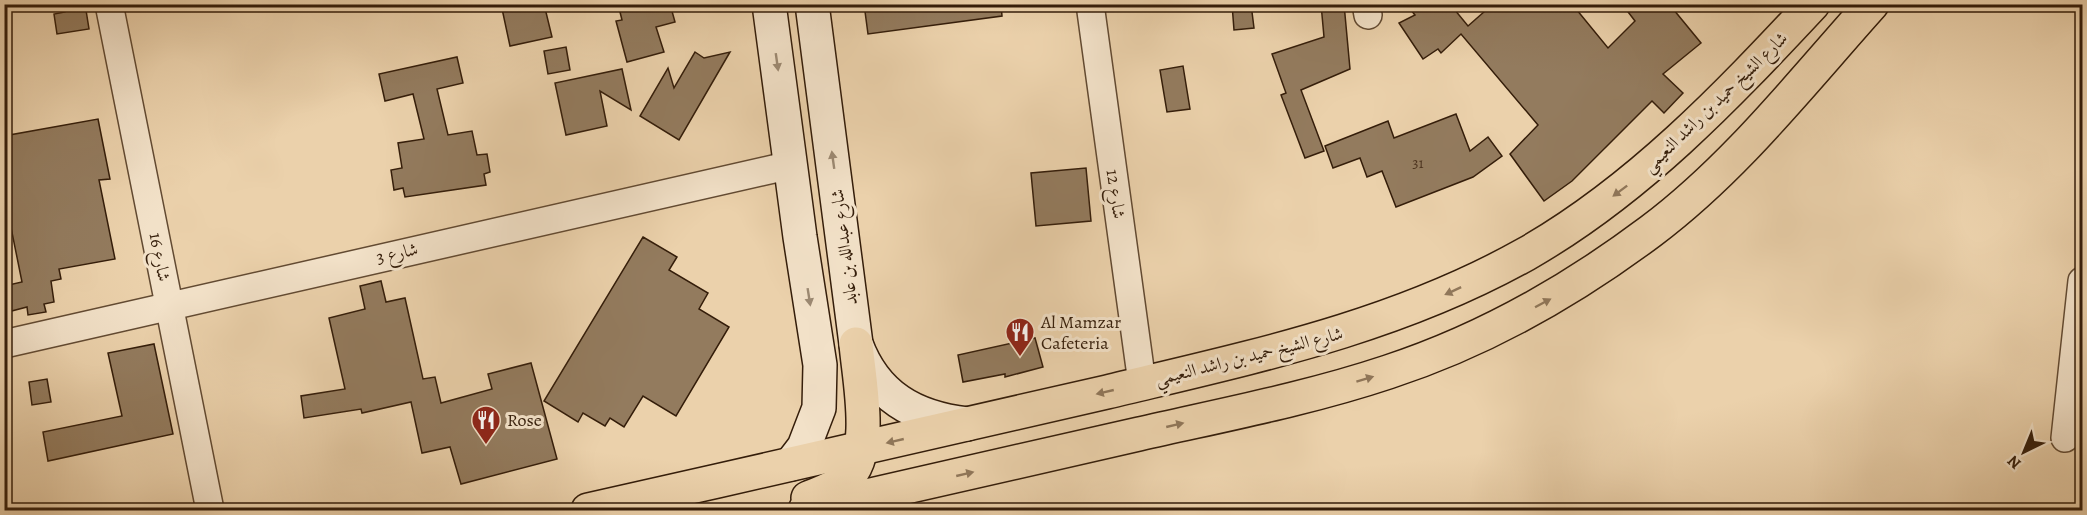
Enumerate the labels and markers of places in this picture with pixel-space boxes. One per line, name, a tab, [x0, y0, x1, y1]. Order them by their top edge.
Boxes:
place label: Al Mamzar Cafeteria	[1040, 310, 1121, 355]
restaurant icon: Al Mamzar Cafeteria	[1004, 316, 1036, 358]
restaurant icon: Rose	[470, 404, 502, 446]
place label: Rose	[507, 408, 542, 432]

